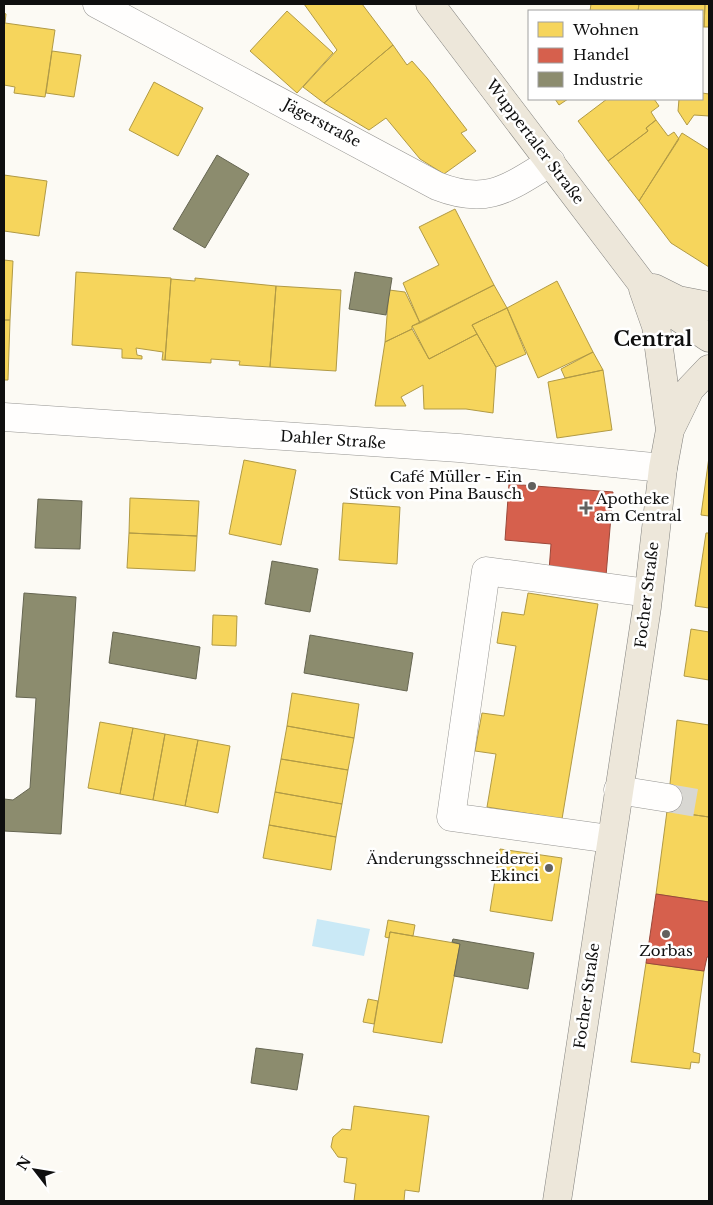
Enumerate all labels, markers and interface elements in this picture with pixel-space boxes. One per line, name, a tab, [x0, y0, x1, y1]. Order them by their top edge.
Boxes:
legend	[528, 10, 703, 100]
text: Wohnen	[572, 20, 639, 39]
text: Handel	[573, 45, 629, 64]
text: Industrie	[573, 70, 643, 89]
street label: Wuppertaler Straße	[482, 75, 589, 208]
street label: Jägerstraße	[278, 93, 364, 151]
district label: Central	[614, 327, 692, 351]
street label: Dahler Straße	[280, 426, 387, 453]
place label: Café Müller - Ein Stück von Pina Bausch	[349, 467, 522, 503]
marker: Café Müller - Ein Stück von Pina Bausch	[526, 480, 538, 492]
place label: Apotheke am Central	[595, 489, 682, 525]
marker: Apotheke am Central	[580, 502, 592, 514]
street label: Focher Straße	[631, 541, 662, 649]
place label: Änderungsschneiderei Ekinci	[365, 849, 539, 885]
marker: Änderungsschneiderei Ekinci	[543, 862, 555, 874]
marker: Zorbas	[660, 928, 672, 940]
place label: Zorbas	[639, 941, 693, 960]
street label: Focher Straße	[570, 942, 603, 1050]
north arrow	[10, 1145, 60, 1195]
text: N	[13, 1153, 35, 1174]

